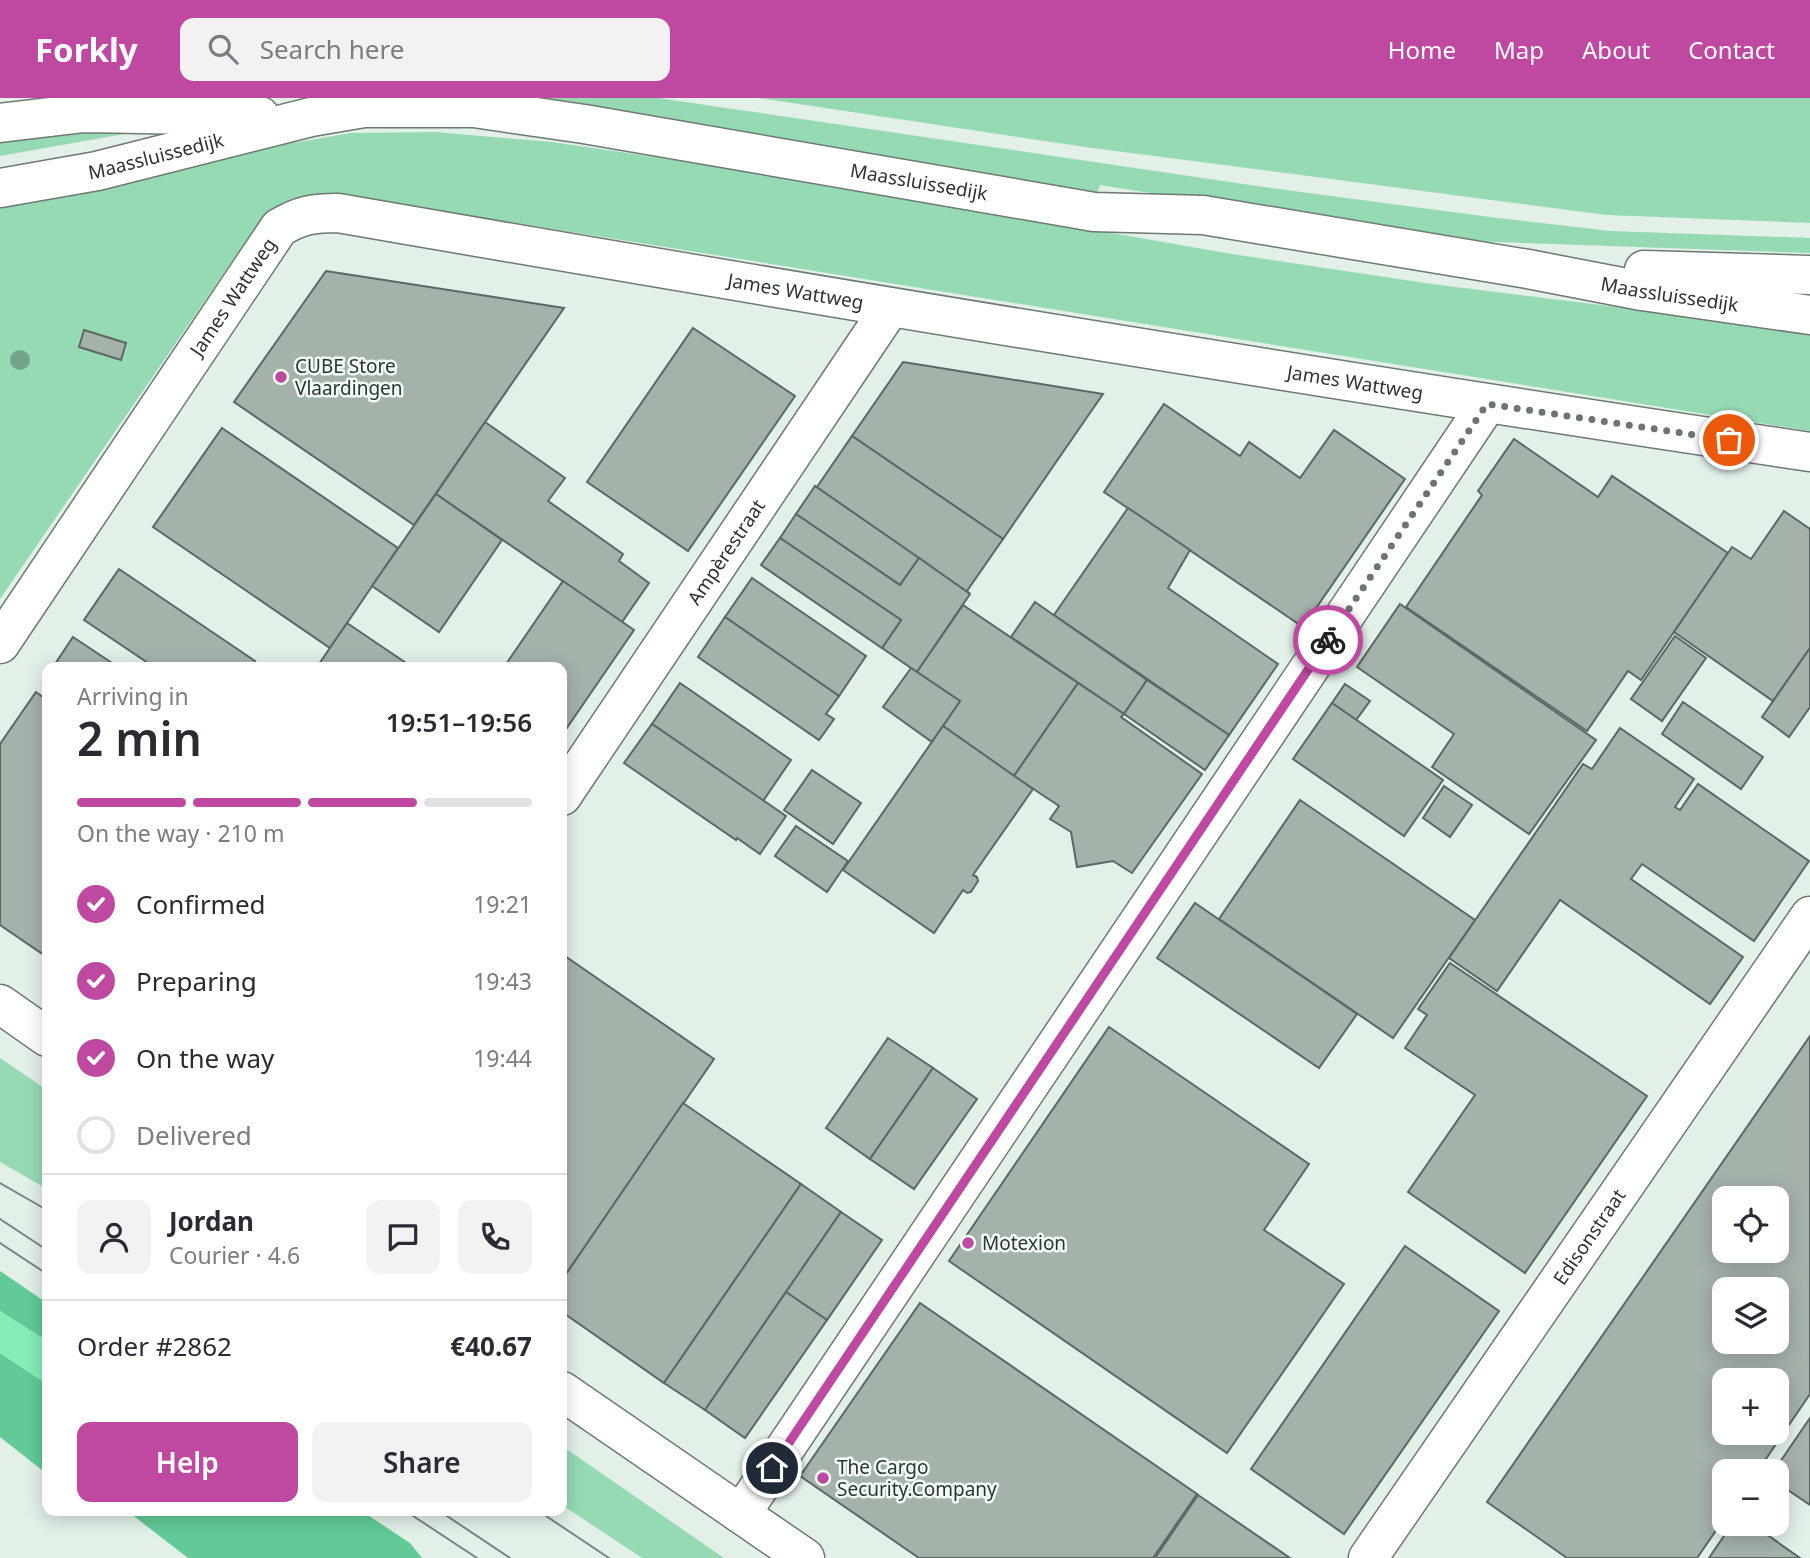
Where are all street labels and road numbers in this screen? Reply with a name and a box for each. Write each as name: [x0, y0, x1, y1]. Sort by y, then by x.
street label: Maassluissedijk: [86, 127, 226, 185]
street label: Maassluissedijk: [848, 157, 990, 206]
street label: James Wattweg: [183, 233, 282, 363]
street label: James Wattweg: [724, 267, 866, 315]
street label: Maassluissedijk: [1599, 270, 1740, 318]
street label: James Wattweg: [1283, 358, 1425, 406]
street label: Ampèrestraat: [681, 494, 771, 610]
street label: Edisonstraat: [1547, 1183, 1631, 1290]

